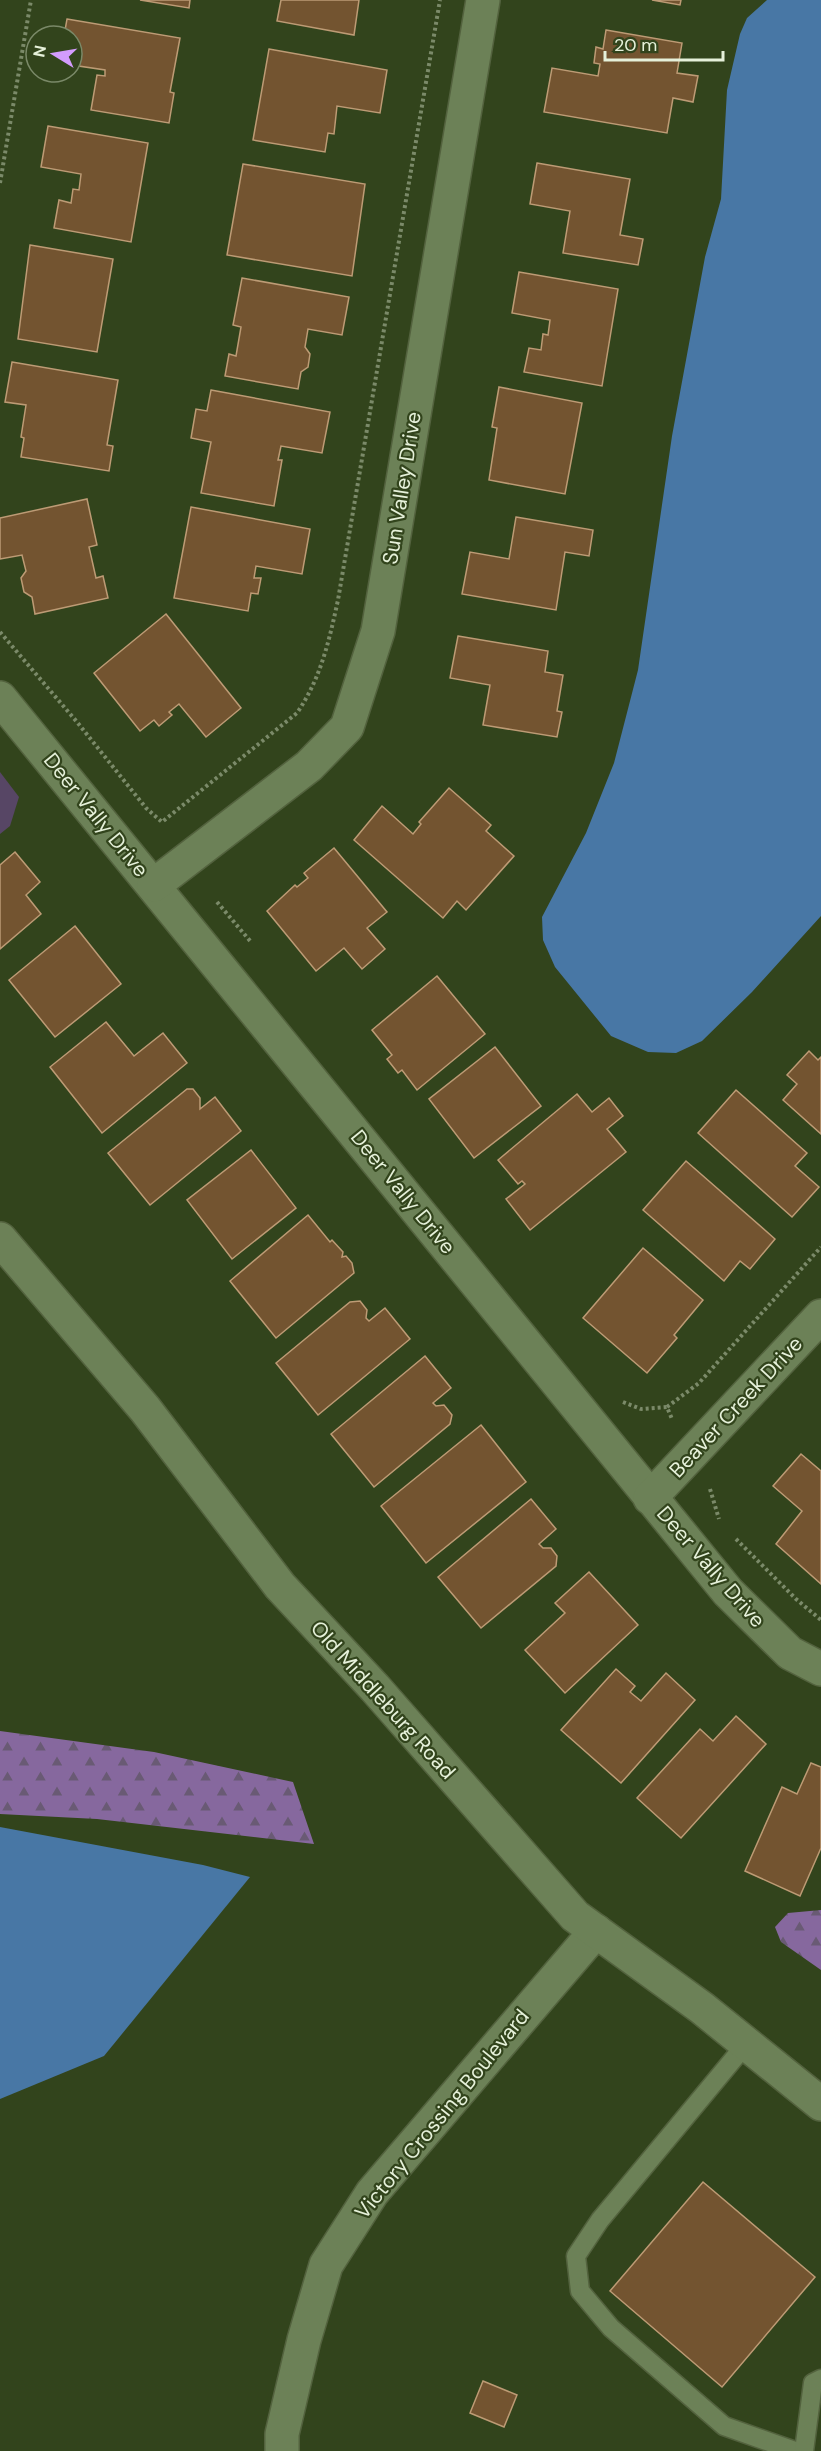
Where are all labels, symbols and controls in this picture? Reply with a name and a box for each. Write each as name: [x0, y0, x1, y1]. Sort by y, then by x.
north arrow: [24, 24, 84, 84]
scale bar: [605, 24, 724, 62]
text: 20 m: [614, 33, 657, 57]
text: N: [28, 44, 51, 59]
street label: Sun Valley Drive: [376, 410, 428, 566]
street label: Deer Vally Drive: [37, 747, 155, 883]
street label: Deer Vally Drive: [344, 1124, 462, 1260]
street label: Beaver Creek Drive: [663, 1330, 809, 1484]
street label: Deer Vally Drive: [650, 1500, 772, 1634]
street label: Old Middleburg Road: [304, 1615, 462, 1785]
street label: Victory Crossing Boulevard: [349, 2003, 535, 2225]

